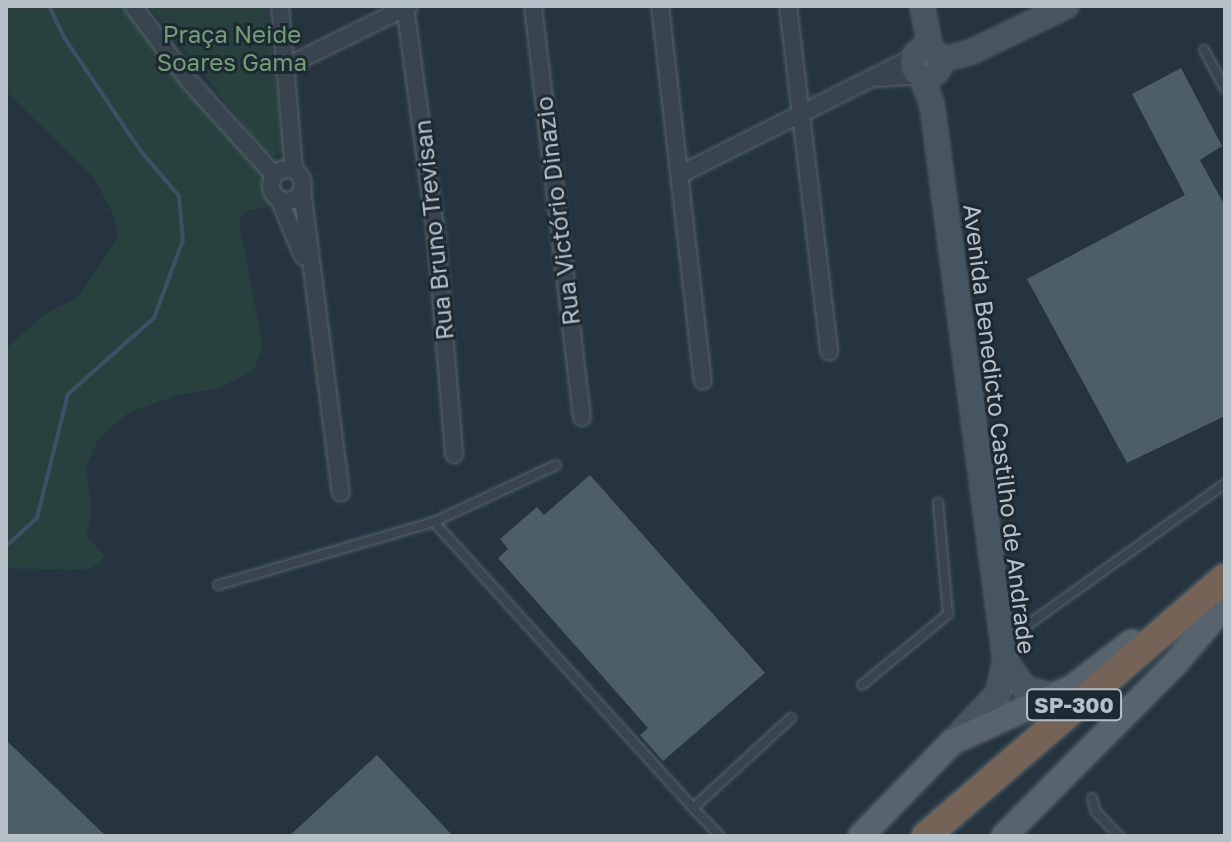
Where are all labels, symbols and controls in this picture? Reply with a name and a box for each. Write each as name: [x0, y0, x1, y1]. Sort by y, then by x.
park label: Praça Neide Soares Gama: [157, 20, 307, 76]
street label: Rua Victório Dinazio: [529, 95, 585, 327]
street label: Rua Bruno Trevisan: [407, 118, 459, 342]
street label: Avenida Benedicto Castilho de Andrade: [958, 202, 1042, 656]
road number: SP-300: [1026, 687, 1122, 723]

